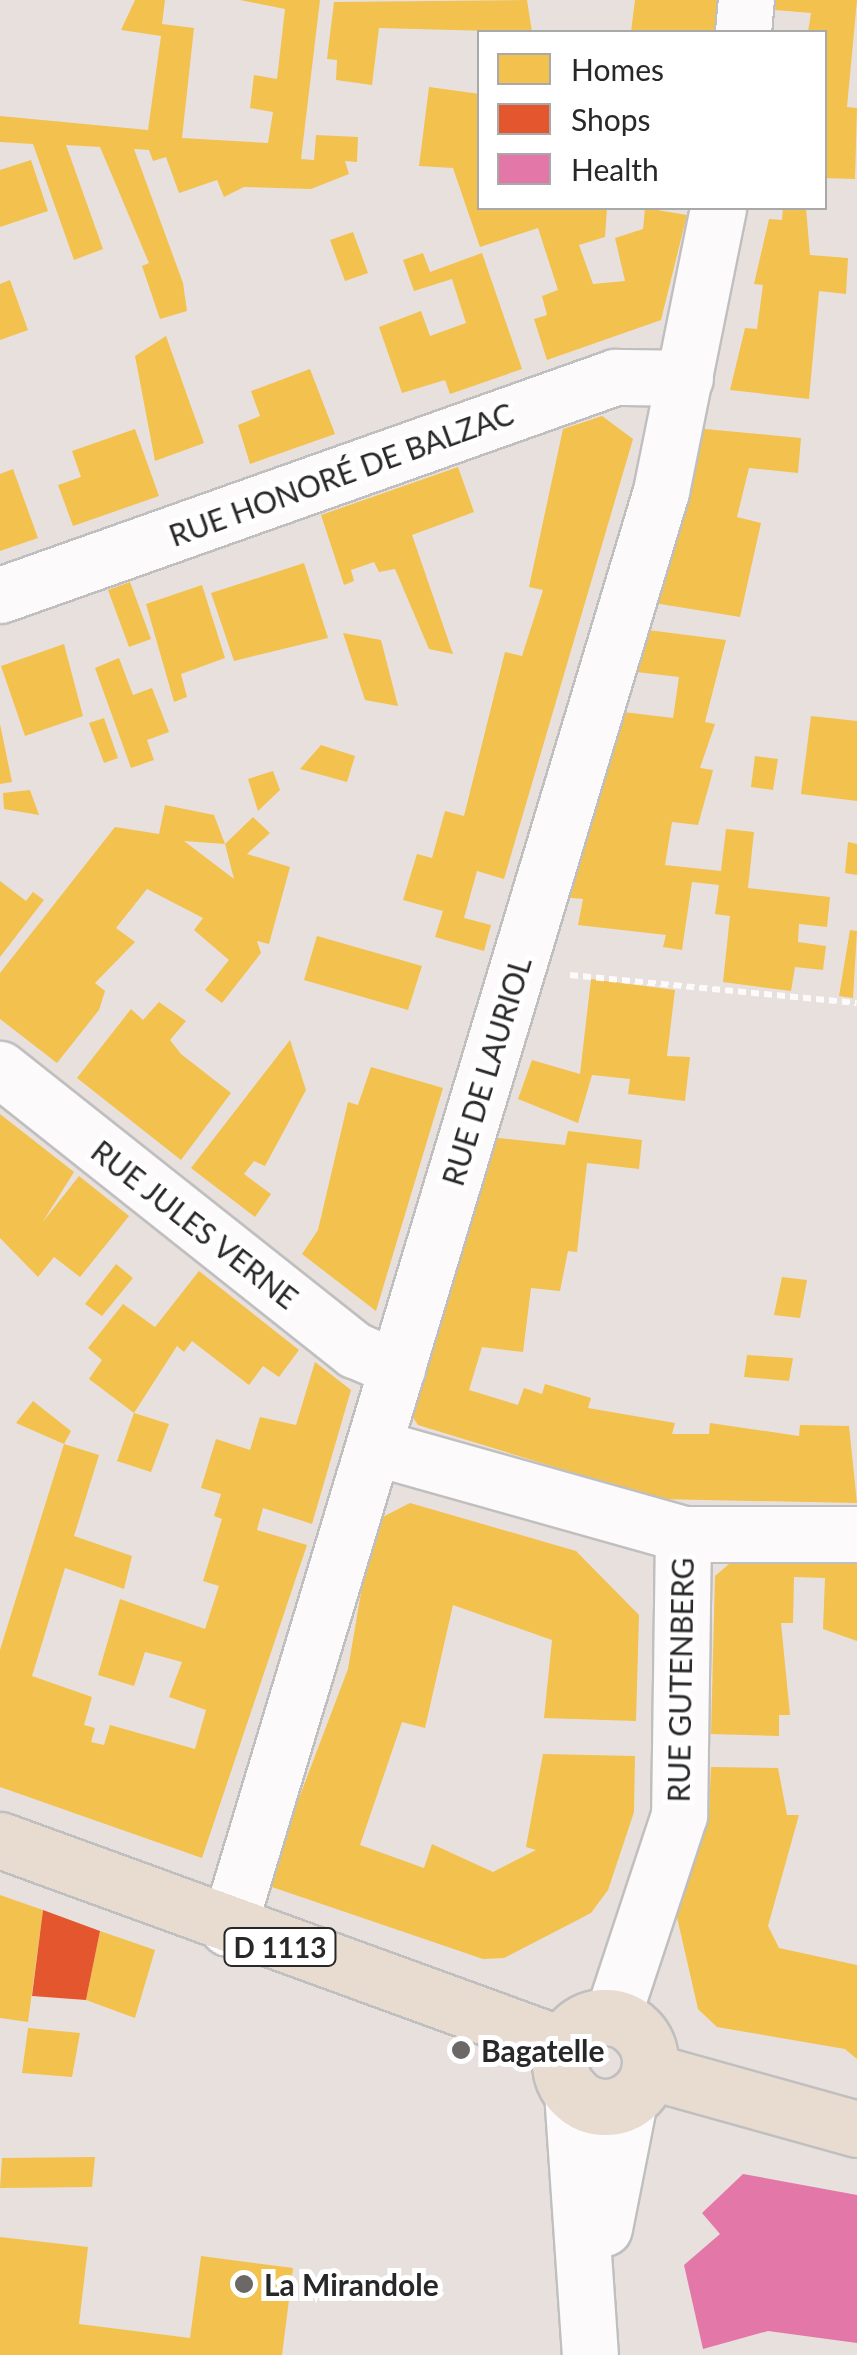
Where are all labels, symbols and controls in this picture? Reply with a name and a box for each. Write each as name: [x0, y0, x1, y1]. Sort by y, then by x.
legend: [477, 30, 827, 210]
text: Homes: [571, 51, 664, 87]
text: Shops: [571, 101, 651, 137]
text: Health: [571, 151, 659, 187]
street label: RUE HONORÉ DE BALZAC: [164, 395, 518, 553]
street label: RUE DE LAURIOL: [434, 952, 538, 1190]
street label: RUE JULES VERNE: [84, 1132, 306, 1316]
street label: RUE GUTENBERG: [660, 1557, 700, 1803]
road number: D 1113: [222, 1924, 338, 1970]
place label: Bagatelle: [481, 2032, 605, 2068]
marker: Bagatelle: [450, 2039, 472, 2061]
place label: La Mirandole: [264, 2266, 439, 2302]
marker: La Mirandole: [233, 2273, 255, 2295]

